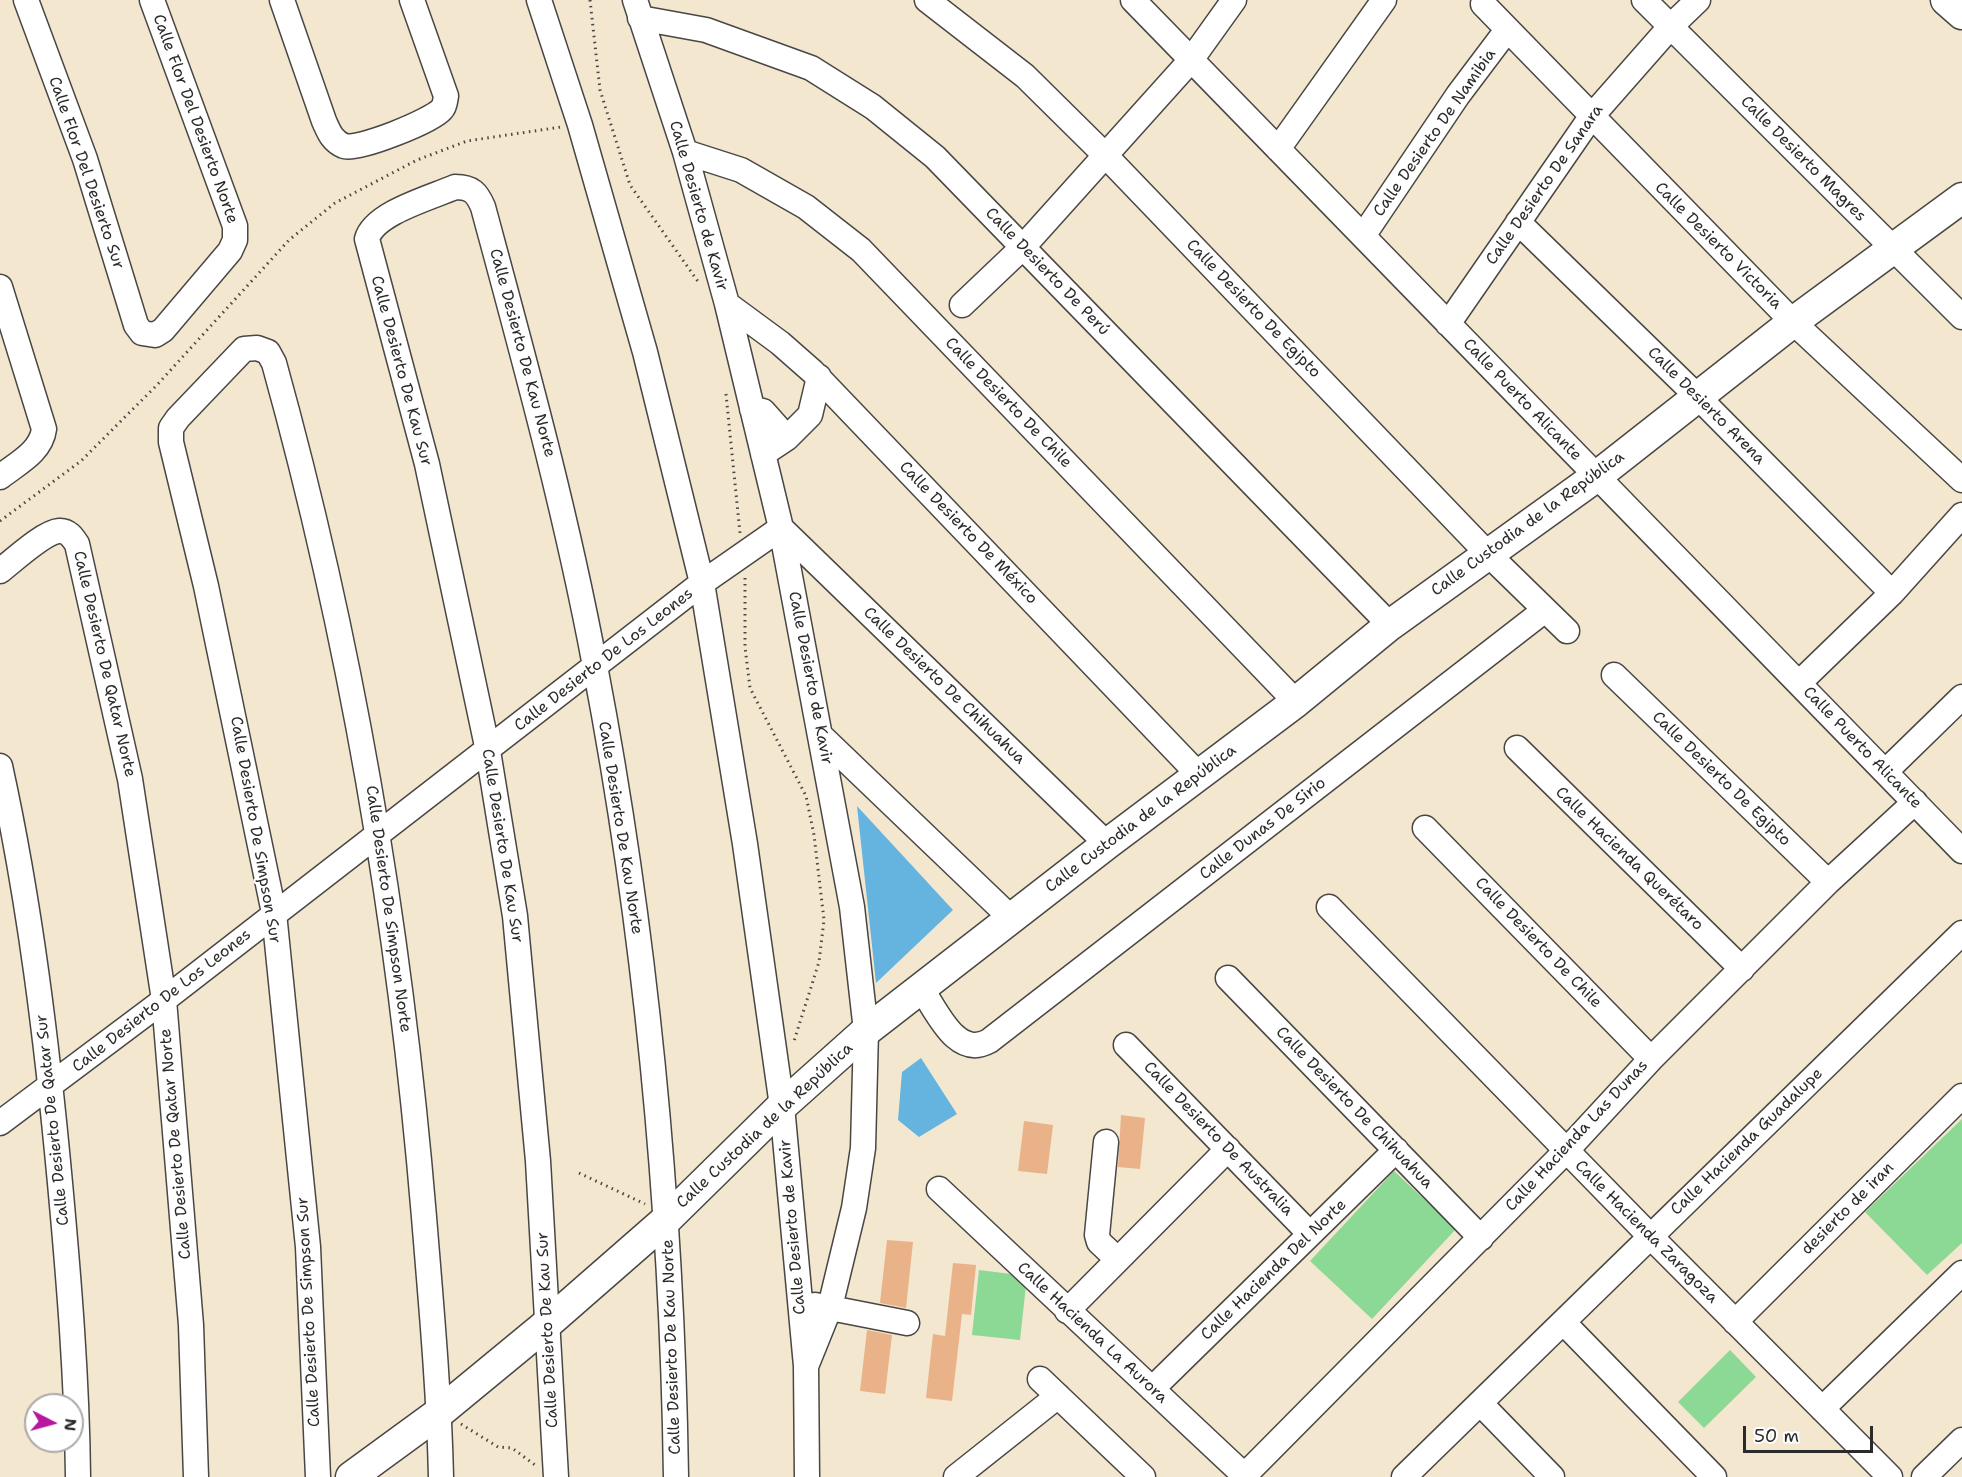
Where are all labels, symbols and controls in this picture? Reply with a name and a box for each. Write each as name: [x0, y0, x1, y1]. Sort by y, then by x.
street label: Calle Flor Del Desierto Norte: [148, 12, 242, 226]
street label: Calle Desierto De Namibia: [1370, 45, 1500, 221]
street label: Calle Flor Del Desierto Sur: [44, 74, 128, 272]
street label: Calle Desierto Magres: [1736, 92, 1870, 226]
street label: Calle Desierto De Sanara: [1482, 101, 1608, 269]
street label: Calle Desierto de Kavir: [665, 119, 731, 293]
street label: Calle Desierto Victoria: [1650, 178, 1786, 314]
street label: Calle Desierto De Perú: [981, 204, 1113, 340]
street label: Calle Desierto De Egipto: [1182, 236, 1324, 382]
street label: Calle Desierto De Kau Norte: [485, 247, 559, 459]
street label: Calle Desierto De Kau Sur: [366, 274, 436, 468]
street label: Calle Desierto De Chile: [941, 334, 1075, 472]
street label: Calle Puerto Alicante: [1459, 335, 1585, 465]
street label: Calle Desierto Arena: [1643, 343, 1769, 469]
street label: Calle Custodia de la República: [1428, 447, 1628, 601]
street label: Calle Desierto De México: [895, 458, 1041, 608]
street label: Calle Desierto De Qatar Norte: [69, 549, 139, 779]
street label: Calle Desierto De Los Leones: [511, 584, 697, 736]
street label: Calle Desierto de Kavir: [784, 590, 836, 766]
street label: Calle Desierto De Chihuahua: [859, 603, 1029, 769]
street label: Calle Puerto Alicante: [1799, 683, 1925, 813]
street label: Calle Desierto De Egipto: [1648, 708, 1794, 850]
street label: Calle Desierto De Simpson Sur: [226, 715, 284, 945]
street label: Calle Desierto De Kau Norte: [594, 720, 646, 936]
street label: Calle Custodia de la República: [1042, 741, 1240, 897]
street label: Calle Desierto De Kau Sur: [477, 748, 527, 944]
street label: Calle Dunas De Sirio: [1196, 774, 1330, 884]
street label: Calle Hacienda Querétaro: [1551, 783, 1707, 935]
street label: Calle Desierto De Simpson Norte: [361, 784, 415, 1034]
street label: Calle Desierto De Chile: [1471, 874, 1605, 1012]
street label: Calle Desierto De Los Leones: [69, 925, 255, 1077]
street label: Calle Desierto De Qatar Sur: [32, 1013, 74, 1227]
street label: Calle Desierto De Chihuahua: [1271, 1023, 1437, 1193]
street label: Calle Desierto De Qatar Norte: [156, 1028, 196, 1260]
street label: Calle Custodia de la República: [673, 1039, 857, 1213]
street label: Calle Hacienda Las Dunas: [1502, 1056, 1652, 1216]
street label: Calle Desierto De Australia: [1139, 1058, 1297, 1220]
street label: Calle Hacienda Guadalupe: [1667, 1064, 1827, 1220]
street label: Calle Desierto de Kavir: [776, 1139, 810, 1315]
street label: Calle Hacienda Zaragoza: [1570, 1156, 1722, 1308]
street label: desierto de iran: [1798, 1159, 1898, 1259]
street label: Calle Hacienda Del Norte: [1197, 1195, 1351, 1345]
street label: Calle Desierto De Simpson Sur: [293, 1196, 325, 1428]
street label: Calle Desierto De Kau Sur: [533, 1231, 563, 1429]
street label: Calle Desierto De Kau Norte: [659, 1239, 685, 1455]
street label: Calle Hacienda La Aurora: [1013, 1258, 1171, 1408]
north arrow: [24, 1393, 84, 1453]
scale bar: [1746, 1414, 1876, 1452]
text: N: [59, 1417, 82, 1432]
text: 50 m: [1754, 1424, 1799, 1448]

